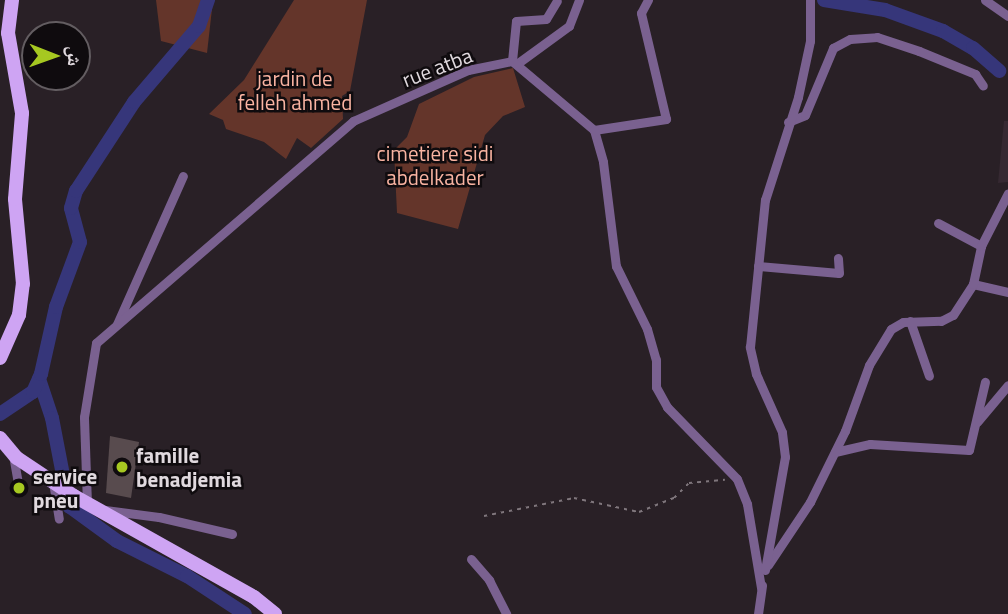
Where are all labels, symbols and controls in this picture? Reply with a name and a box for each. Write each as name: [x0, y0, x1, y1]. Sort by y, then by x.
north arrow: [21, 21, 91, 91]
street label: rue atba: [398, 42, 476, 92]
text: ش: [61, 46, 90, 67]
park label: jardin de felleh ahmed: [238, 65, 352, 115]
park label: cimetiere sidi abdelkader: [377, 140, 493, 190]
place label: famille benadjemia: [136, 442, 242, 492]
marker: famille benadjemia: [114, 459, 130, 475]
place label: service pneu: [33, 463, 97, 513]
marker: service pneu: [11, 480, 27, 496]

